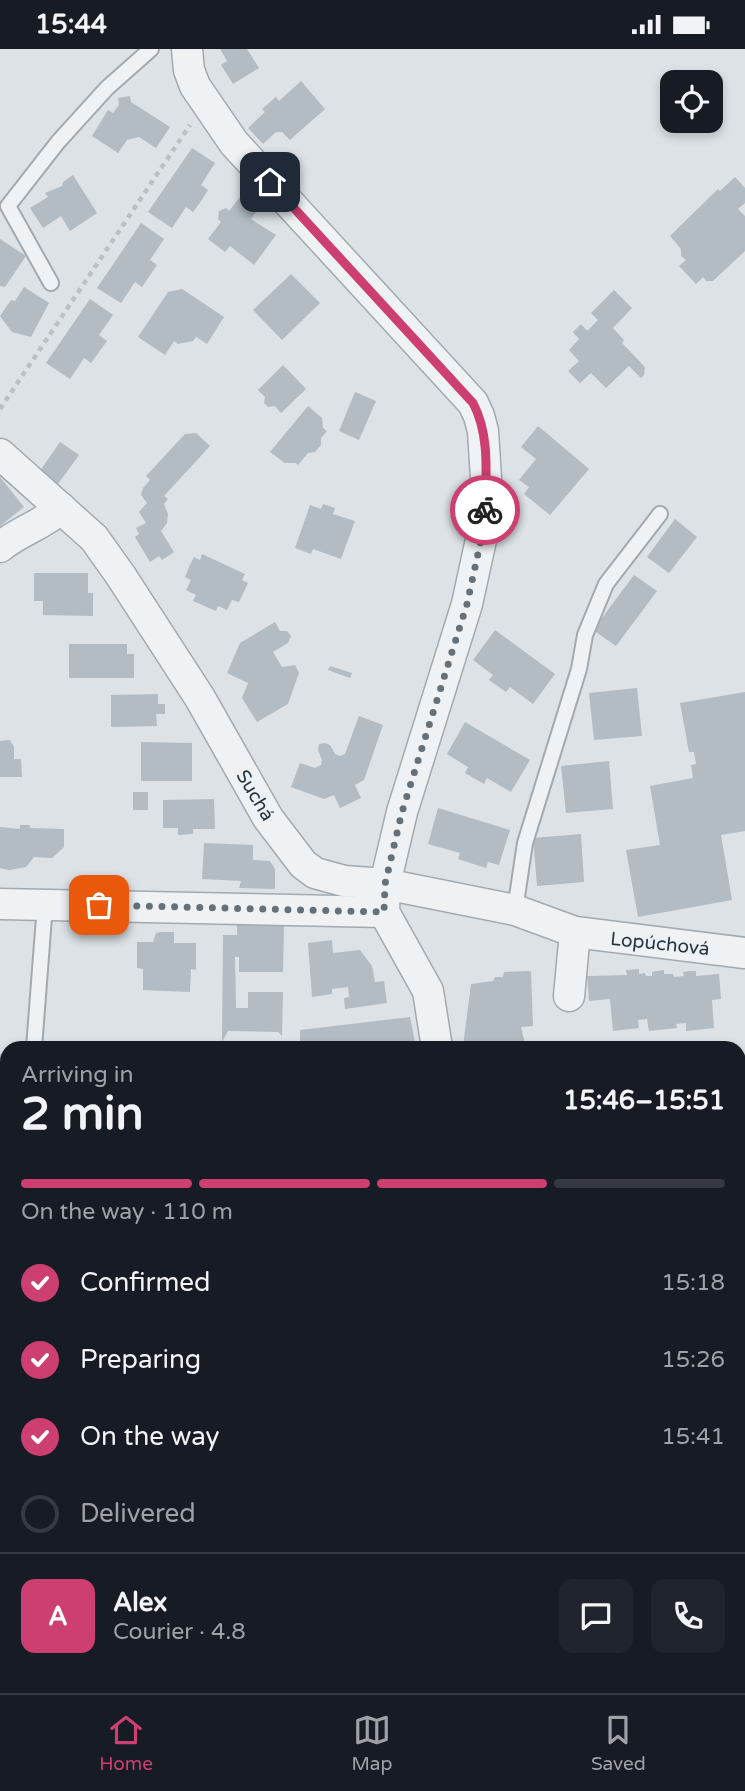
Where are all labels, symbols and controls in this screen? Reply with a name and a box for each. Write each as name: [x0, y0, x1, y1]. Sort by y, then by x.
text: 15:44: [35, 9, 107, 40]
map controls: [660, 70, 723, 133]
button: locate: [660, 70, 723, 133]
pin: [240, 152, 300, 212]
icon: home: [251, 163, 289, 201]
courier: [450, 475, 520, 545]
icon: bike: [466, 491, 504, 529]
street label: Suchá: [231, 766, 279, 825]
pin: [69, 875, 129, 935]
icon: bag: [80, 886, 118, 924]
street label: Lopúchová: [609, 928, 711, 960]
text: Arriving in: [21, 1061, 134, 1089]
text: 15:46–15:51: [563, 1085, 725, 1116]
text: 2 min: [21, 1087, 144, 1142]
text: On the way · 110 m: [21, 1198, 233, 1226]
icon: check: [21, 1264, 59, 1302]
text: Confirmed: [80, 1267, 210, 1298]
text: 15:18: [661, 1269, 725, 1297]
icon: check: [21, 1341, 59, 1379]
text: Preparing: [80, 1344, 201, 1375]
text: 15:26: [661, 1346, 725, 1374]
icon: check: [21, 1418, 59, 1456]
text: On the way: [80, 1421, 220, 1452]
text: 15:41: [661, 1423, 725, 1451]
text: Delivered: [80, 1498, 196, 1529]
button: chat: [559, 1579, 633, 1653]
button: phone: [651, 1579, 725, 1653]
text: Alex: [113, 1587, 167, 1618]
text: A: [48, 1601, 68, 1632]
text: Courier · 4.8: [113, 1618, 246, 1646]
tab: Home: [99, 1711, 153, 1775]
tab: Map: [351, 1711, 392, 1775]
tab: Saved: [591, 1711, 646, 1775]

